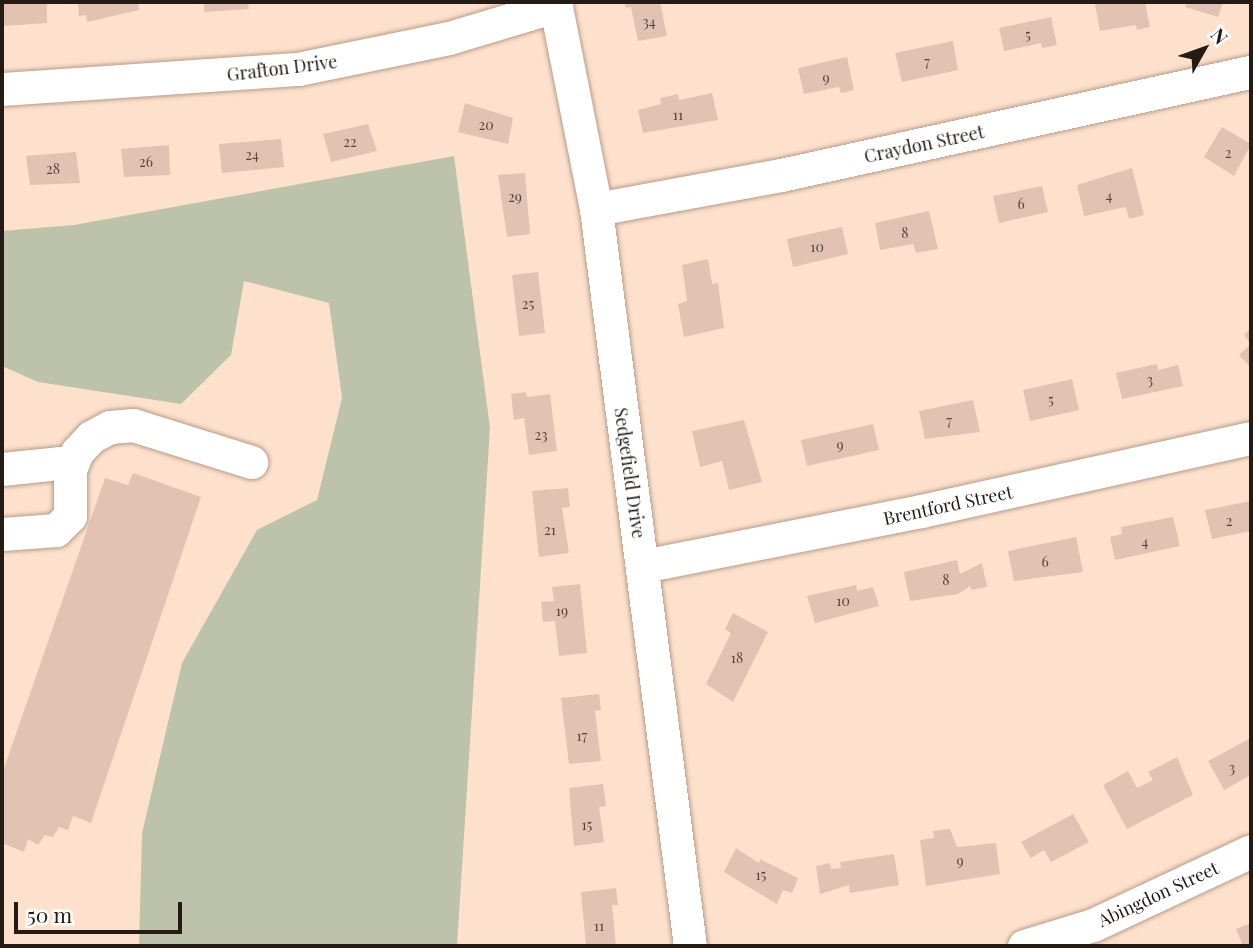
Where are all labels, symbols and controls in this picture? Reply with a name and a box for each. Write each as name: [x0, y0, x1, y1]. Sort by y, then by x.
house number: 34: [642, 14, 656, 30]
north arrow: [1169, 14, 1239, 84]
text: N: [1206, 22, 1234, 49]
house number: 5: [1025, 27, 1031, 43]
street label: Grafton Drive: [226, 51, 338, 85]
house number: 7: [924, 54, 930, 70]
house number: 9: [822, 70, 830, 86]
house number: 11: [673, 107, 683, 123]
house number: 20: [478, 117, 494, 133]
street label: Craydon Street: [862, 121, 986, 167]
house number: 22: [343, 134, 357, 150]
house number: 2: [1225, 145, 1231, 161]
house number: 24: [245, 147, 259, 163]
house number: 26: [139, 154, 153, 170]
house number: 28: [46, 161, 60, 177]
house number: 4: [1106, 188, 1112, 204]
house number: 29: [508, 189, 522, 205]
house number: 6: [1017, 196, 1025, 212]
house number: 8: [901, 225, 909, 241]
house number: 10: [810, 239, 824, 255]
house number: 25: [522, 296, 534, 312]
house number: 3: [1147, 372, 1153, 388]
house number: 5: [1048, 392, 1054, 408]
street label: Sedgefield Drive: [610, 406, 650, 540]
house number: 7: [946, 413, 952, 429]
house number: 23: [534, 427, 548, 443]
house number: 9: [836, 437, 844, 453]
street label: Brentford Street: [881, 481, 1015, 529]
house number: 2: [1226, 513, 1232, 529]
house number: 21: [544, 522, 556, 538]
house number: 4: [1142, 534, 1148, 550]
house number: 6: [1041, 554, 1049, 570]
house number: 8: [942, 572, 950, 588]
house number: 10: [836, 593, 850, 609]
house number: 19: [556, 603, 568, 619]
house number: 18: [731, 650, 743, 666]
house number: 17: [577, 728, 587, 744]
house number: 3: [1229, 760, 1235, 776]
house number: 15: [582, 817, 592, 833]
house number: 9: [956, 853, 964, 869]
street label: Abingdon Street: [1094, 857, 1222, 931]
house number: 15: [756, 867, 766, 883]
scale bar: [18, 888, 186, 932]
text: 50 m: [27, 900, 72, 928]
house number: 11: [594, 918, 604, 934]

